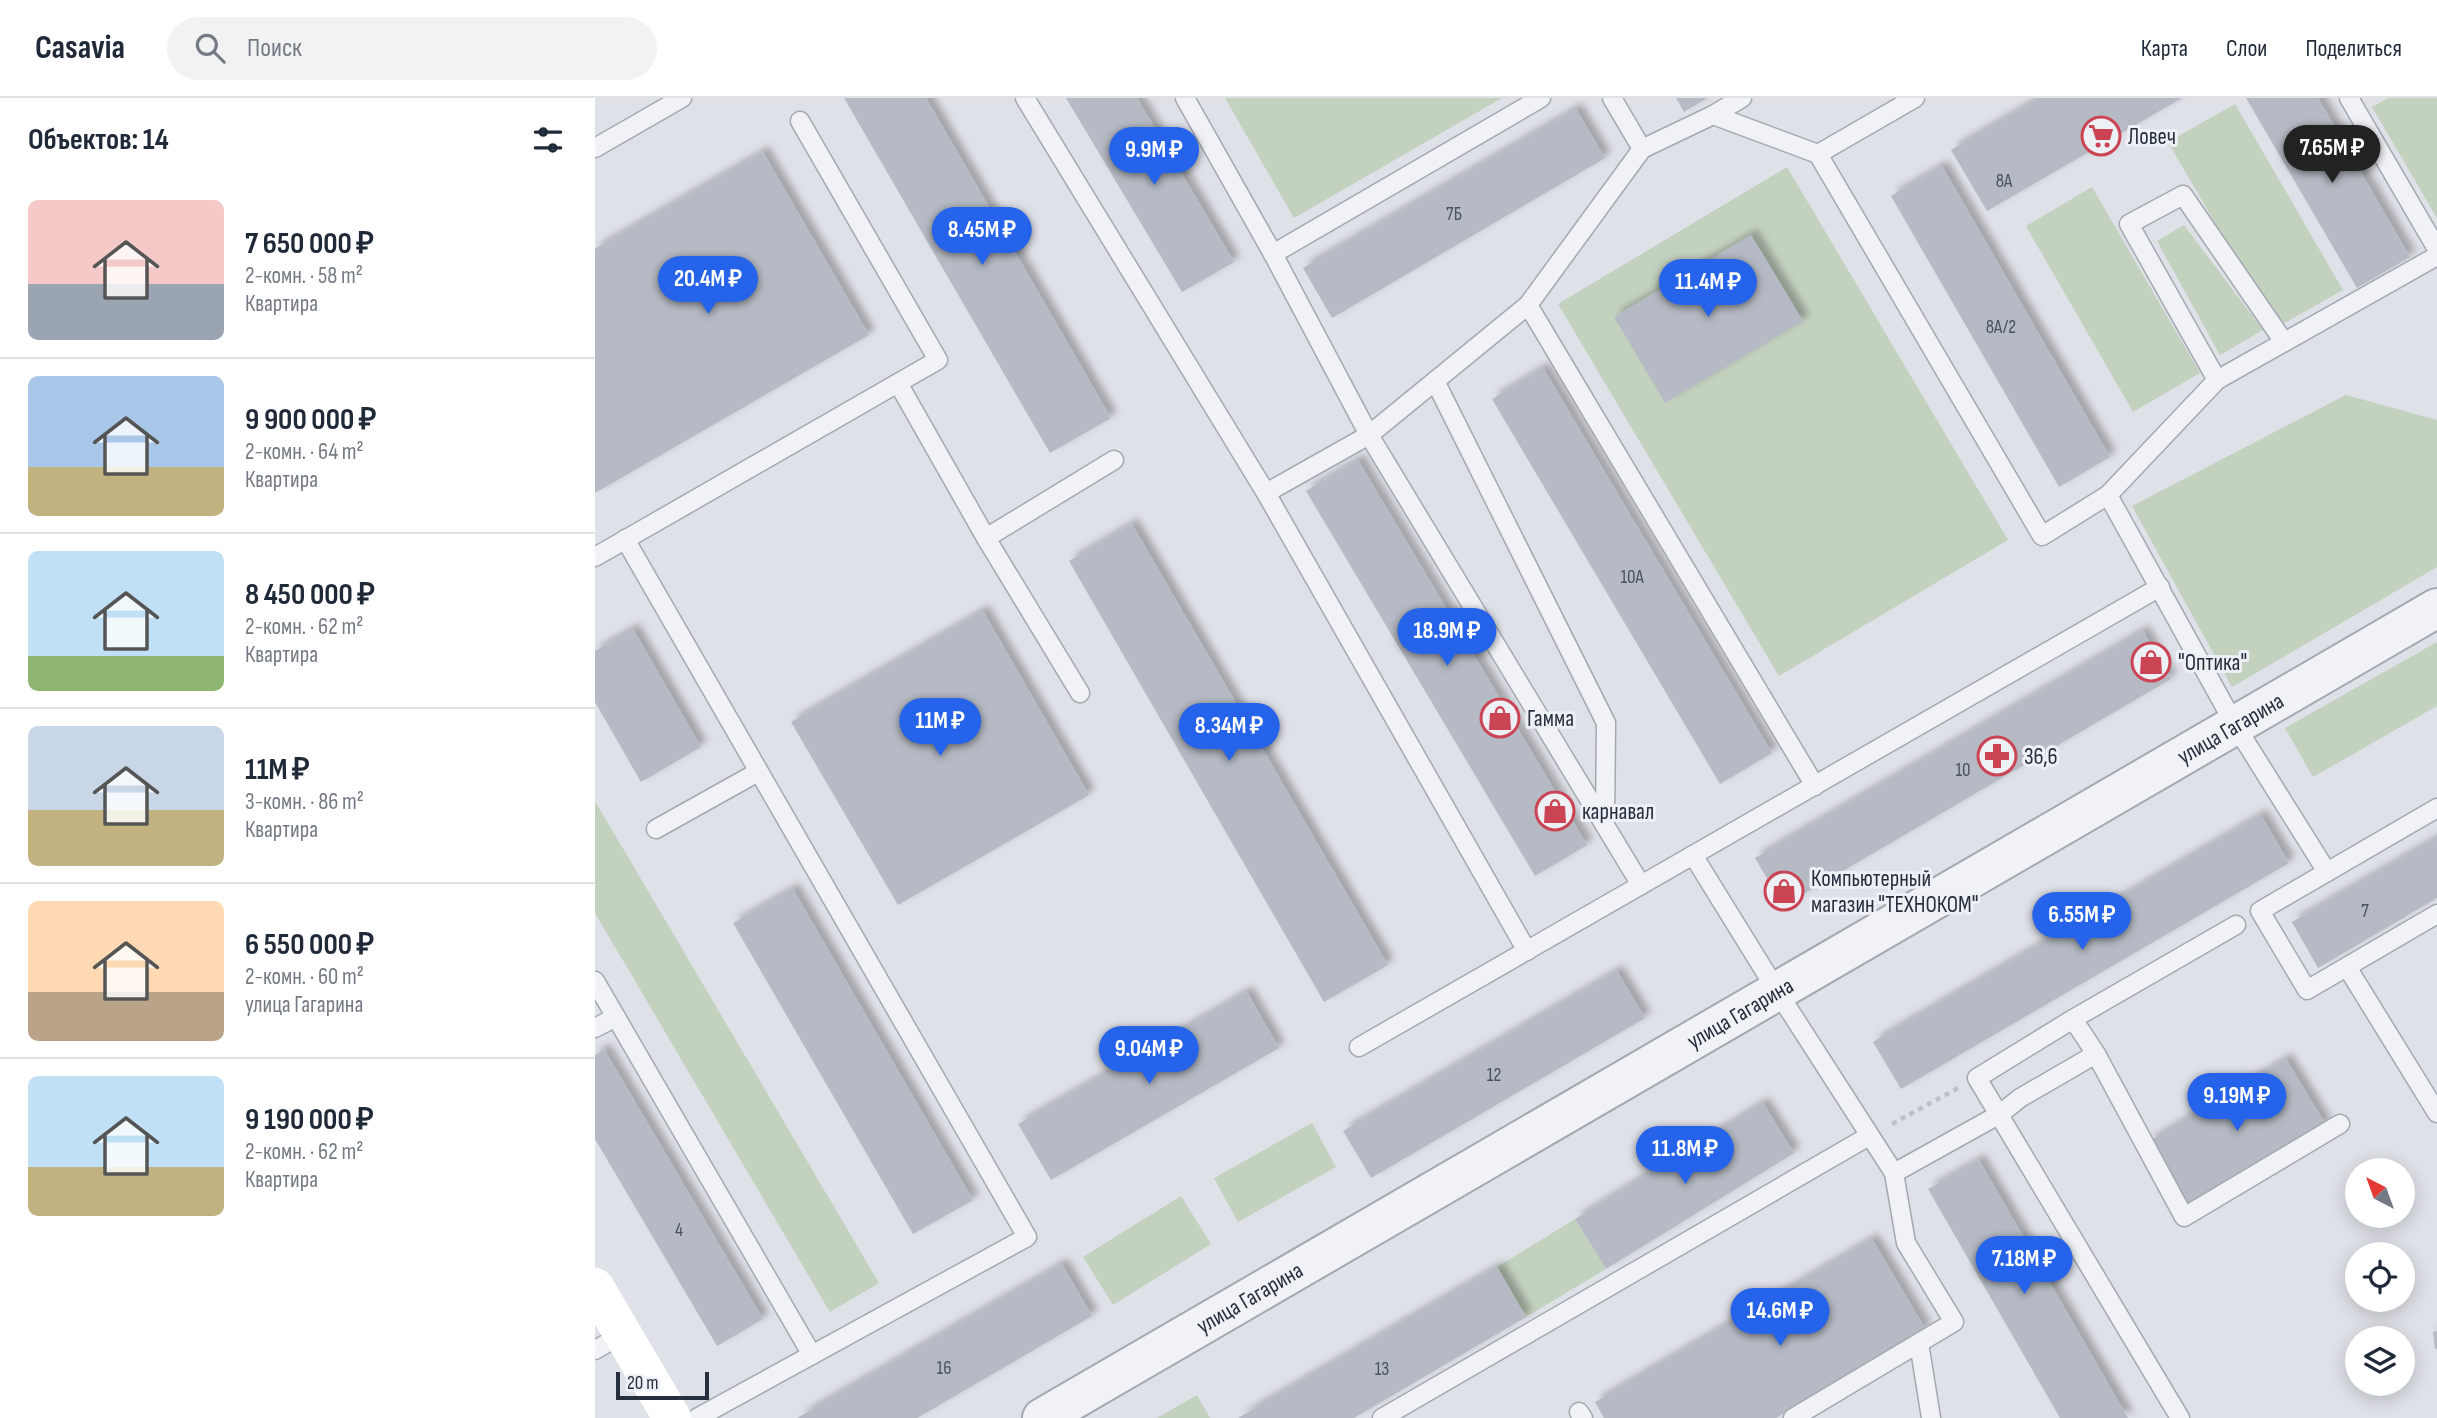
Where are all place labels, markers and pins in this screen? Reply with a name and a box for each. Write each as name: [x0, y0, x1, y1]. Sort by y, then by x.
supermarket icon: Ловеч: [2080, 115, 2122, 157]
place label: Ловеч: [2128, 123, 2176, 151]
pin: 7.65M ₽: [2267, 126, 2397, 185]
pin: 9.9M ₽: [1097, 127, 1211, 187]
pin: 8.45M ₽: [917, 208, 1047, 267]
pin: 20.4M ₽: [643, 256, 773, 316]
pin: 11.4M ₽: [1643, 260, 1773, 319]
pin: 18.9M ₽: [1382, 608, 1512, 668]
shop icon: "Оптика": [2130, 641, 2172, 683]
place label: "Оптика": [2178, 649, 2247, 677]
shop icon: Гамма: [1479, 697, 1521, 739]
pin: 11M ₽: [891, 698, 989, 758]
pin: 8.34M ₽: [1164, 704, 1294, 763]
place label: Гамма: [1527, 705, 1574, 733]
pharmacy icon: 36,6: [1976, 735, 2018, 777]
place label: 36,6: [2024, 743, 2058, 771]
shop icon: карнавал: [1534, 790, 1576, 832]
place label: карнавал: [1582, 798, 1654, 826]
place label: Компьютерный магазин "ТЕХНОКОМ": [1811, 865, 1978, 919]
shop icon: Компьютерный магазин "ТЕХНОКОМ": [1763, 870, 1805, 912]
pin: 6.55M ₽: [2017, 892, 2147, 952]
pin: 9.04M ₽: [1084, 1026, 1214, 1086]
pin: 9.19M ₽: [2172, 1074, 2302, 1133]
pin: 11.8M ₽: [1620, 1126, 1750, 1186]
pin: 7.18M ₽: [1959, 1236, 2089, 1296]
pin: 14.6M ₽: [1715, 1288, 1845, 1348]

